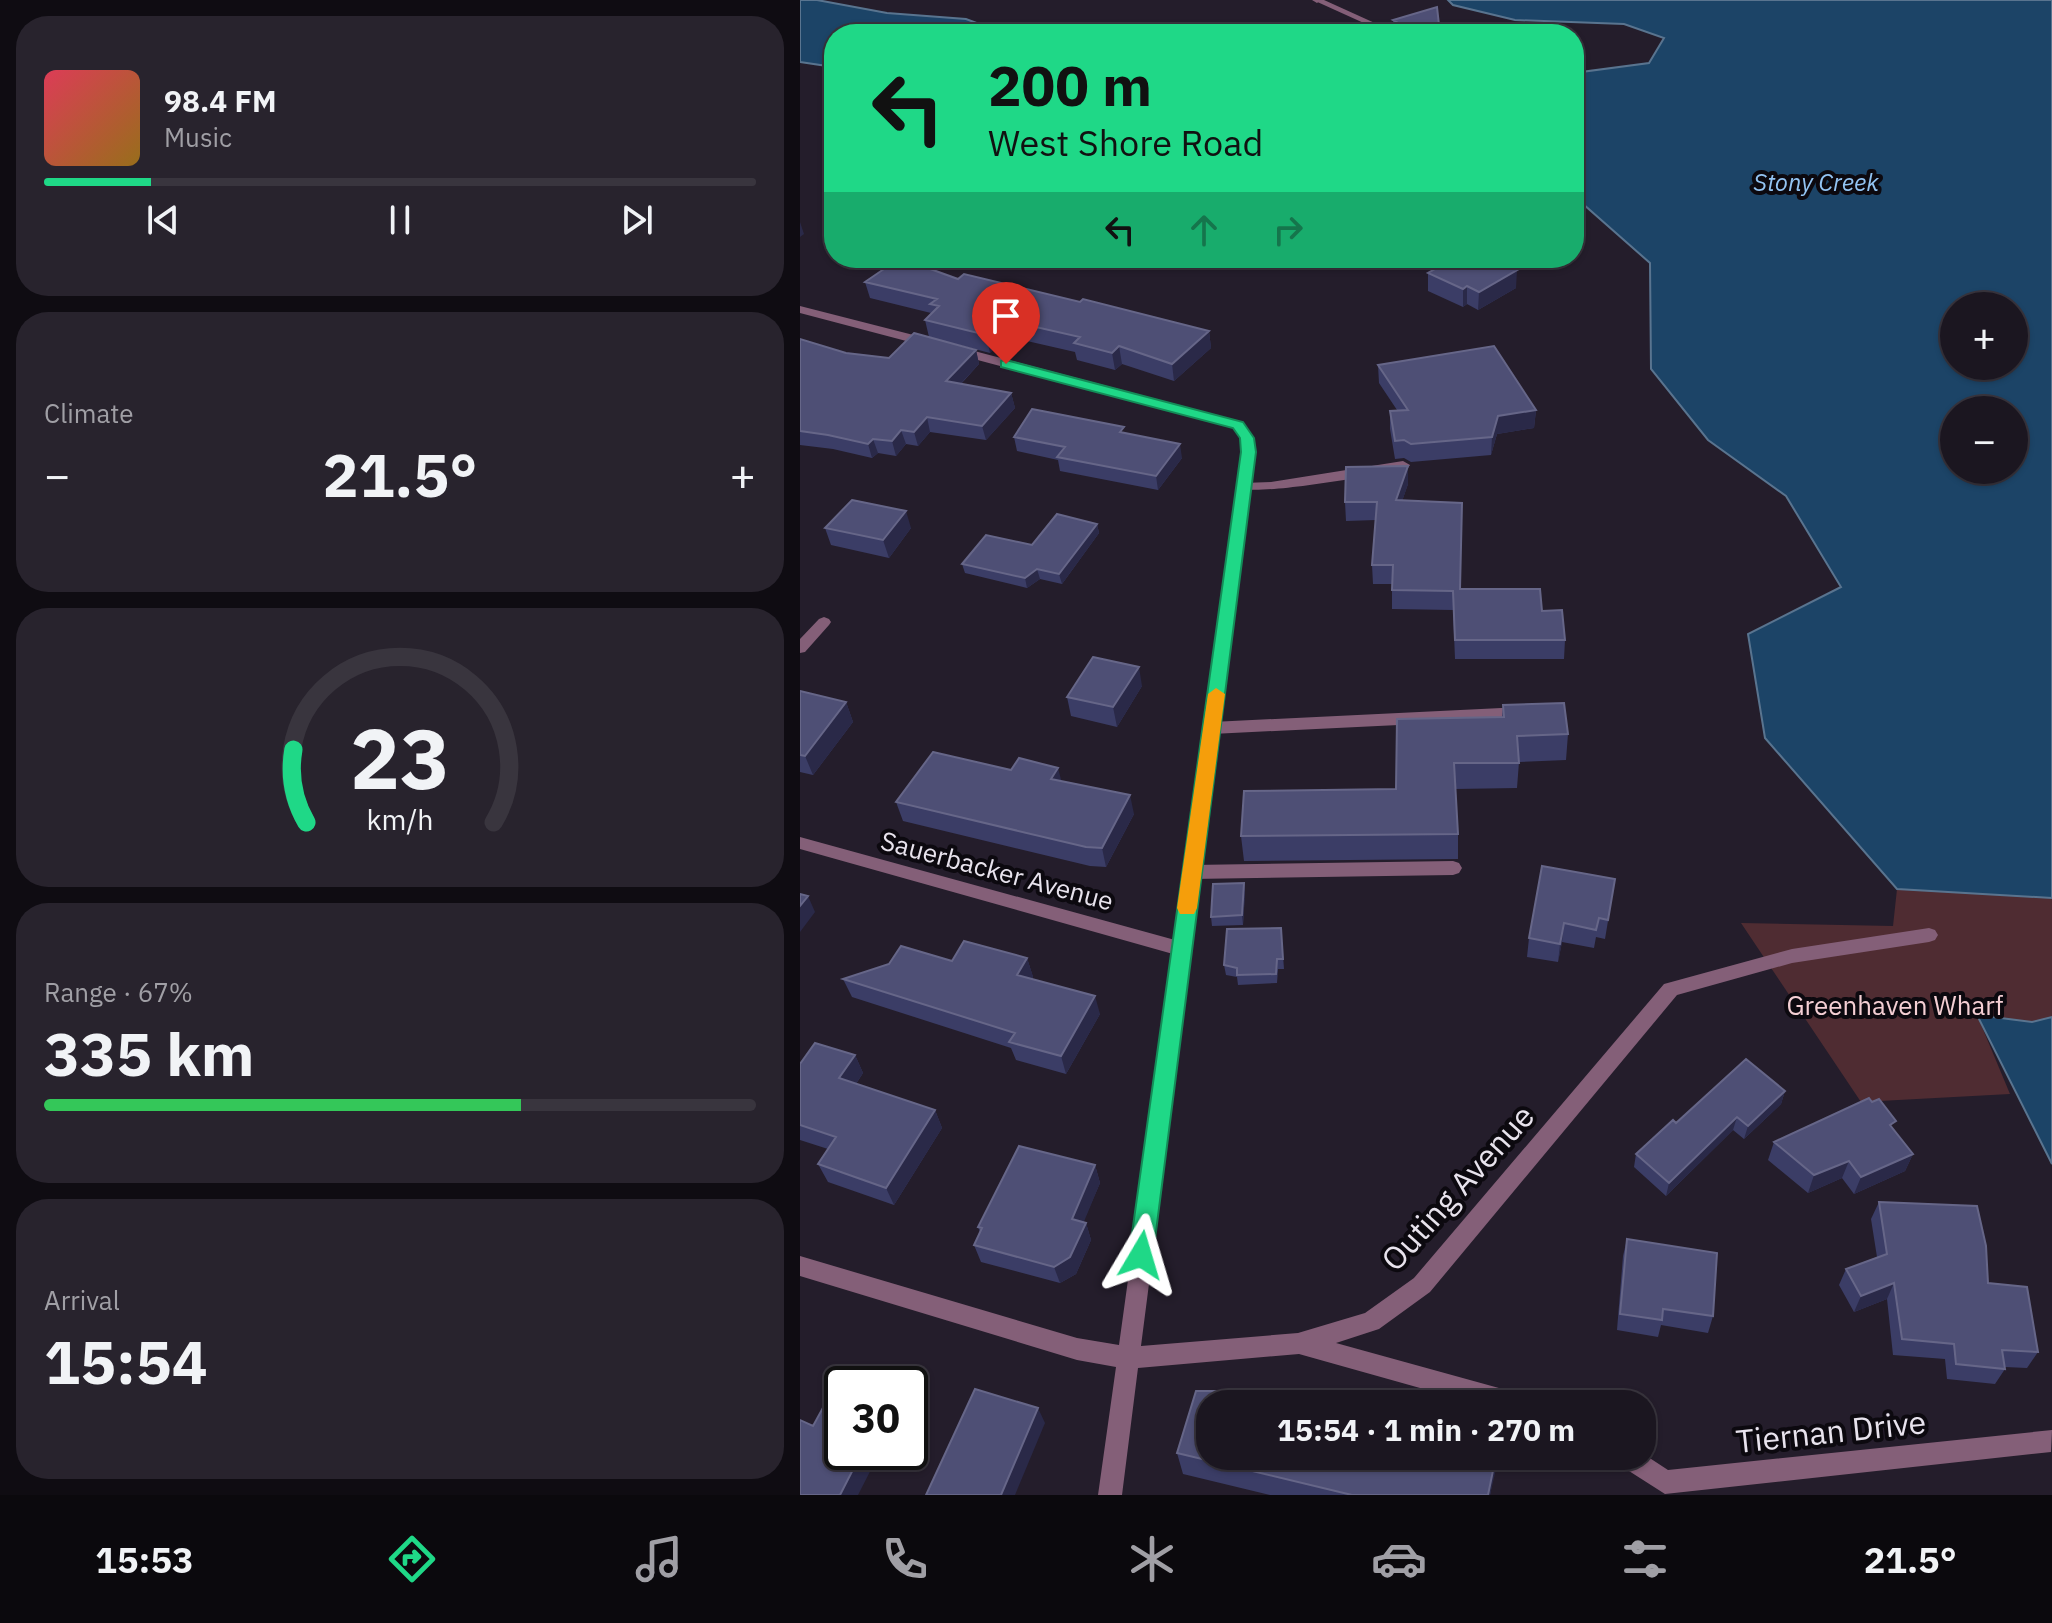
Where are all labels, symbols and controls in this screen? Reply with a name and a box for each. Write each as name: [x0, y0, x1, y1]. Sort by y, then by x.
text: 200 m: [988, 49, 1152, 121]
icon: left: [856, 56, 960, 160]
text: 98.4 FM: [164, 81, 277, 120]
text: West Shore Road: [988, 119, 1263, 166]
text: Music: [164, 120, 232, 154]
water label: Stony Creek: [1753, 166, 1879, 198]
icon: previous: [141, 198, 185, 242]
icon: pause: [378, 198, 422, 242]
icon: next: [615, 198, 659, 242]
icon: left: [1098, 208, 1142, 252]
icon: ahead: [1182, 208, 1226, 252]
icon: right: [1266, 208, 1310, 252]
pin: [972, 282, 1040, 364]
map controls: [1940, 292, 2028, 484]
button: +: [1940, 292, 2028, 380]
icon: arrive: [984, 294, 1028, 338]
text: Climate: [44, 396, 134, 430]
button: −: [1940, 396, 2028, 484]
text: 21.5°: [323, 435, 477, 514]
text: −: [44, 446, 70, 503]
text: +: [730, 446, 756, 503]
text: 23: [350, 704, 450, 812]
text: km/h: [366, 802, 434, 839]
street label: Sauerbacker Avenue: [877, 823, 1117, 917]
text: Range · 67%: [44, 975, 193, 1009]
park label: Greenhaven Wharf: [1787, 988, 2003, 1022]
text: 335 km: [44, 1014, 254, 1093]
street label: Outing Avenue: [1372, 1095, 1543, 1279]
position arrow: [1099, 1213, 1183, 1297]
text: Arrival: [44, 1283, 120, 1317]
text: 15:54: [44, 1322, 208, 1401]
speed limit sign: 30: [824, 1366, 928, 1470]
street label: Tiernan Drive: [1734, 1400, 1928, 1462]
text: 15:54 · 1 min · 270 m: [1277, 1410, 1575, 1449]
icon: directions: [384, 1531, 440, 1587]
icon: music: [631, 1531, 687, 1587]
icon: phone: [877, 1531, 933, 1587]
icon: climate: [1124, 1531, 1180, 1587]
icon: car: [1371, 1531, 1427, 1587]
icon: filters: [1617, 1531, 1673, 1587]
text: 15:53: [95, 1536, 194, 1583]
text: 21.5°: [1864, 1536, 1957, 1583]

